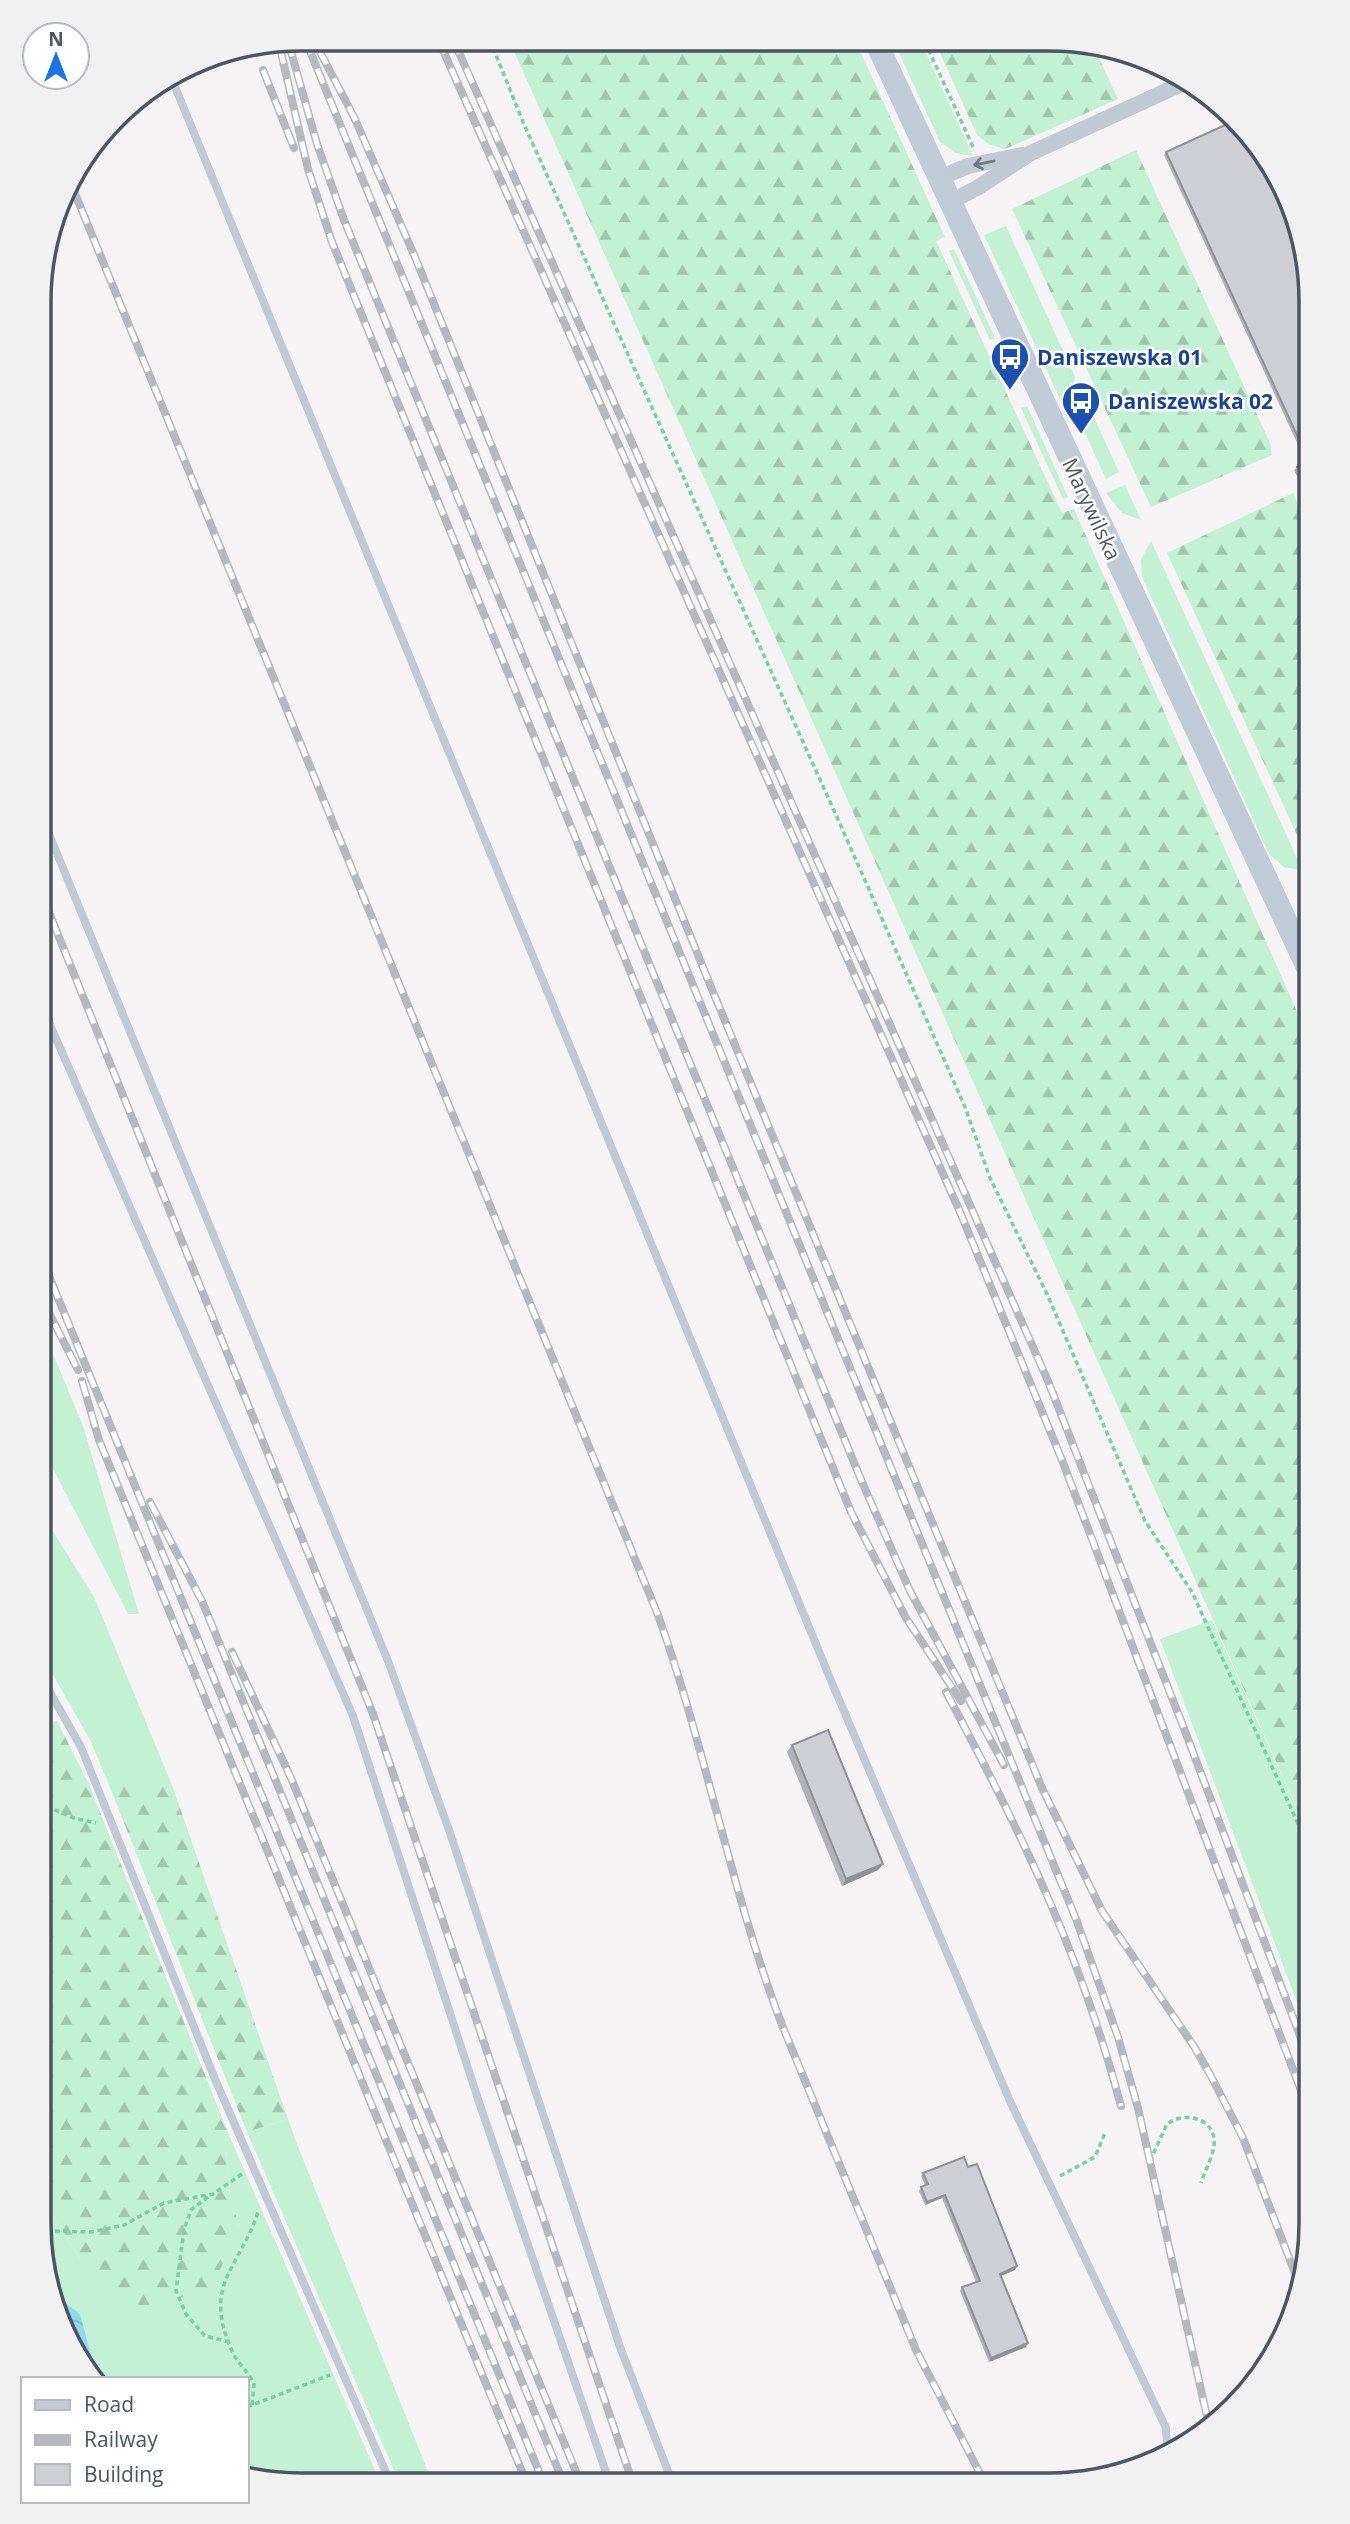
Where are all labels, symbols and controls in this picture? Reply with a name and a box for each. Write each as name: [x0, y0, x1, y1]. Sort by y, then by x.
north arrow: [21, 21, 91, 91]
text: N: [48, 26, 64, 52]
one-way arrow: [973, 156, 996, 170]
bus stop icon: Daniszewska 01: [989, 336, 1031, 391]
place label: Daniszewska 01: [1037, 343, 1202, 371]
bus stop icon: Daniszewska 02: [1060, 380, 1102, 435]
place label: Daniszewska 02: [1108, 387, 1273, 415]
street label: Marywilska: [1056, 454, 1128, 564]
legend: [21, 2377, 248, 2503]
text: Road: [84, 2390, 134, 2418]
text: Railway: [84, 2425, 158, 2453]
text: Building: [84, 2460, 163, 2488]

